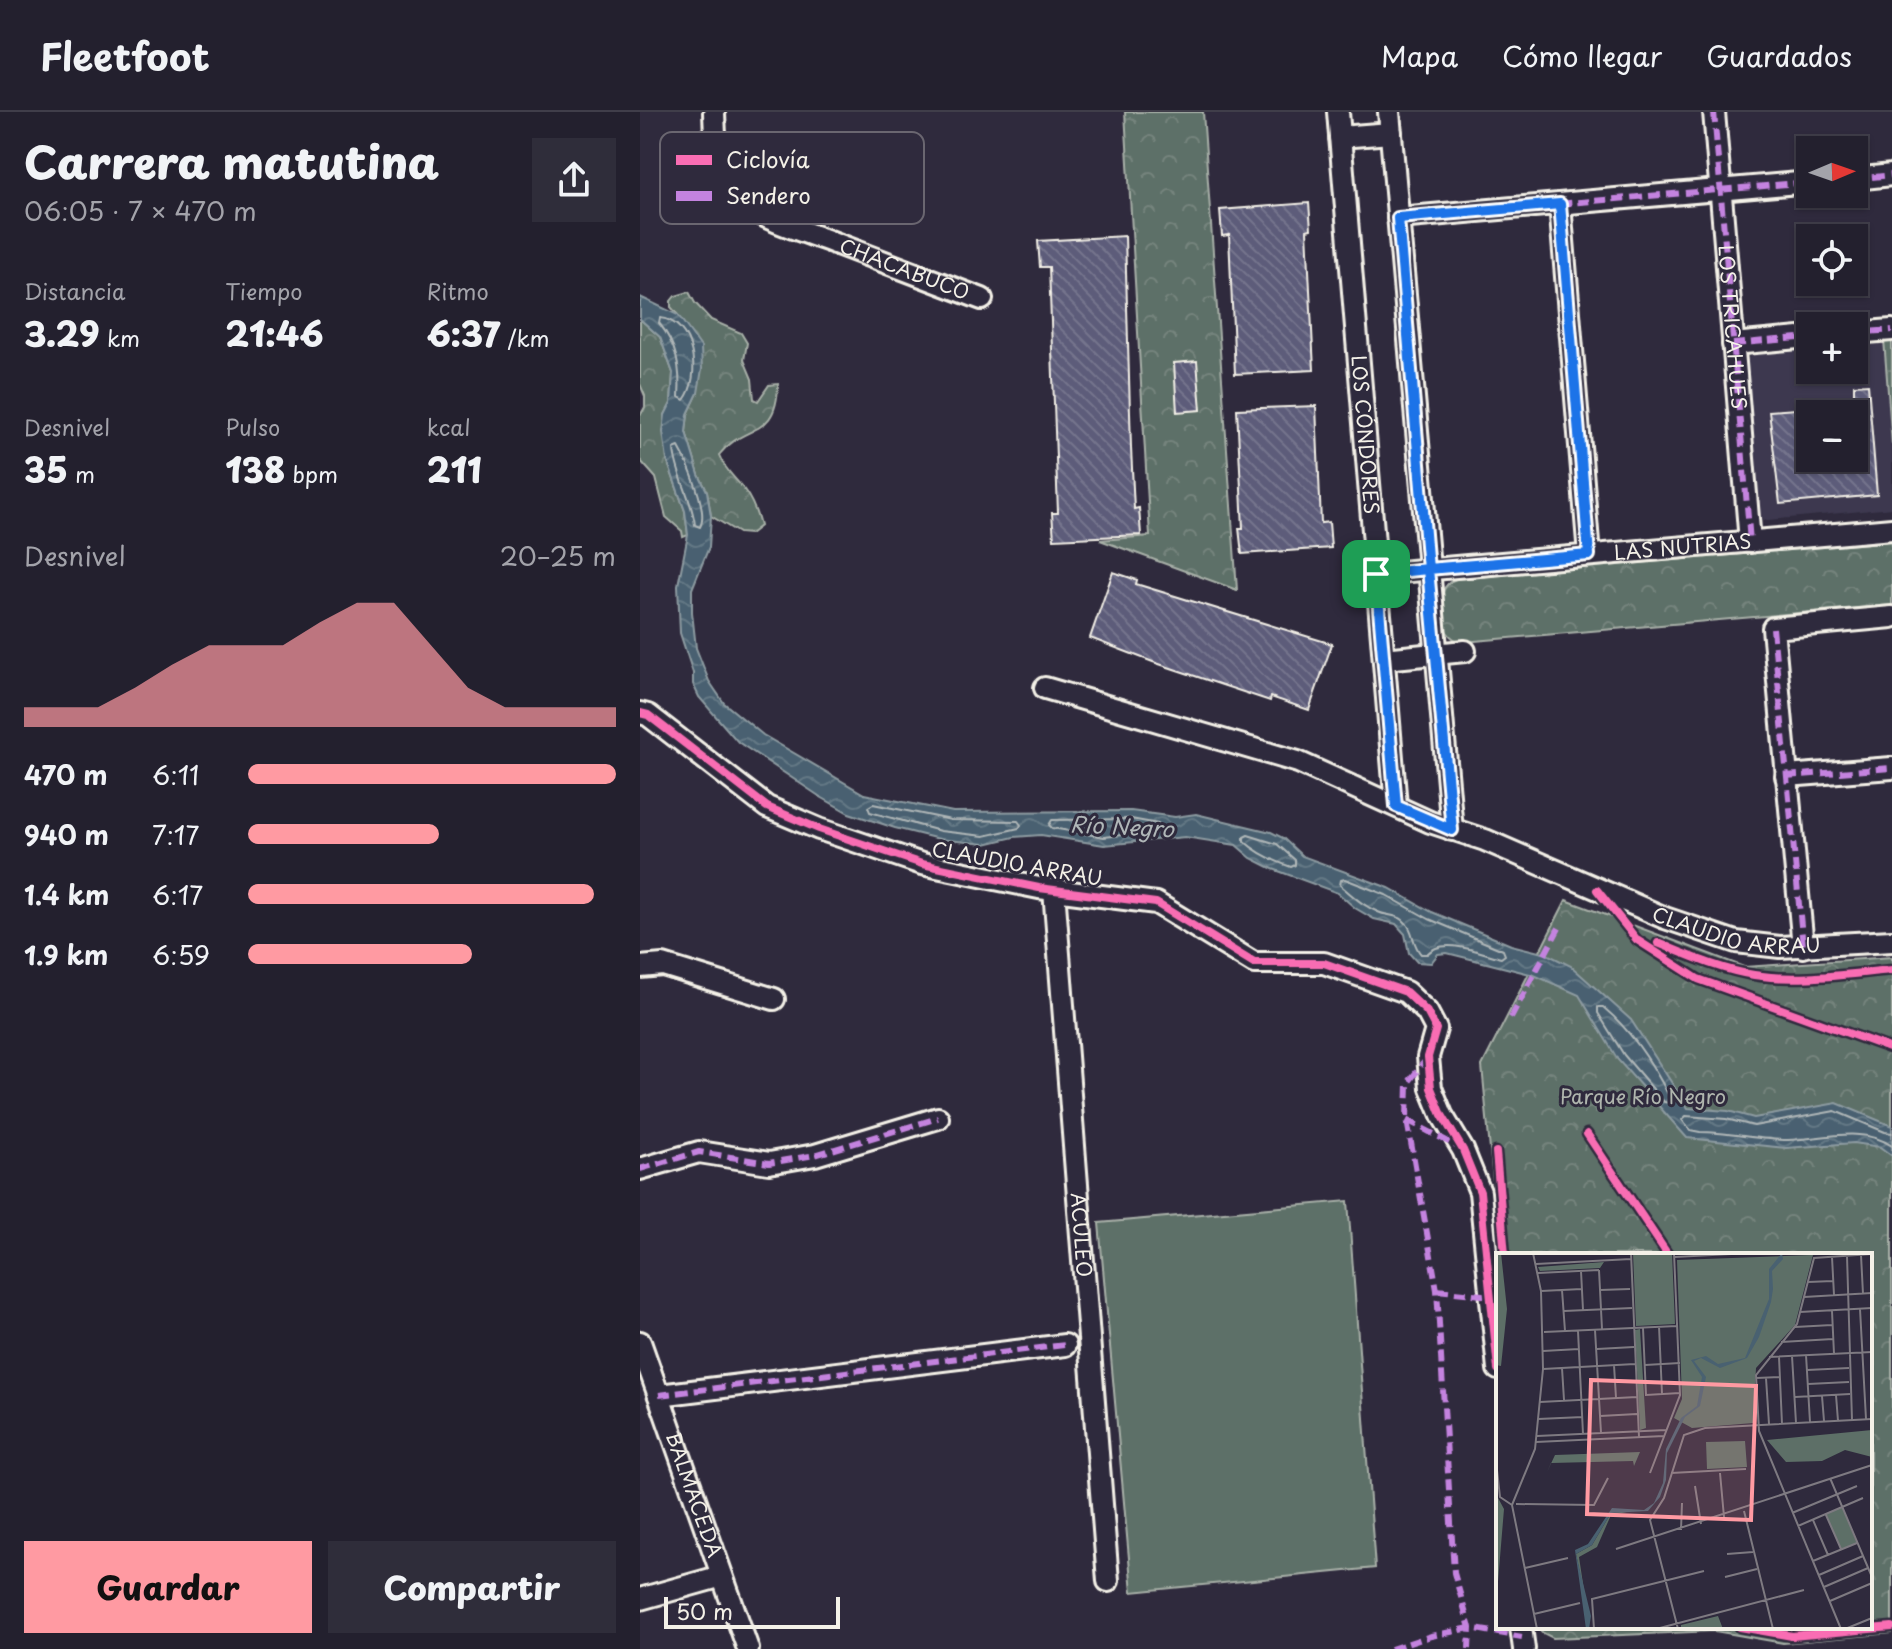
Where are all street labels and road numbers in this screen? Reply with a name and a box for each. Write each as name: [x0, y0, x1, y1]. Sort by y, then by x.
street label: CHACABUCO: [835, 230, 974, 307]
street label: LOS TRICAHUES: [1711, 244, 1755, 411]
street label: LOS CÓNDORES: [1344, 354, 1388, 516]
street label: LAS NUTRIAS: [1613, 525, 1753, 567]
street label: CLAUDIO ARRAU: [929, 833, 1105, 893]
street label: CLAUDIO ARRAU: [1647, 898, 1821, 961]
street label: ACULEO: [1064, 1192, 1100, 1278]
street label: BALMACEDA: [659, 1428, 731, 1561]

